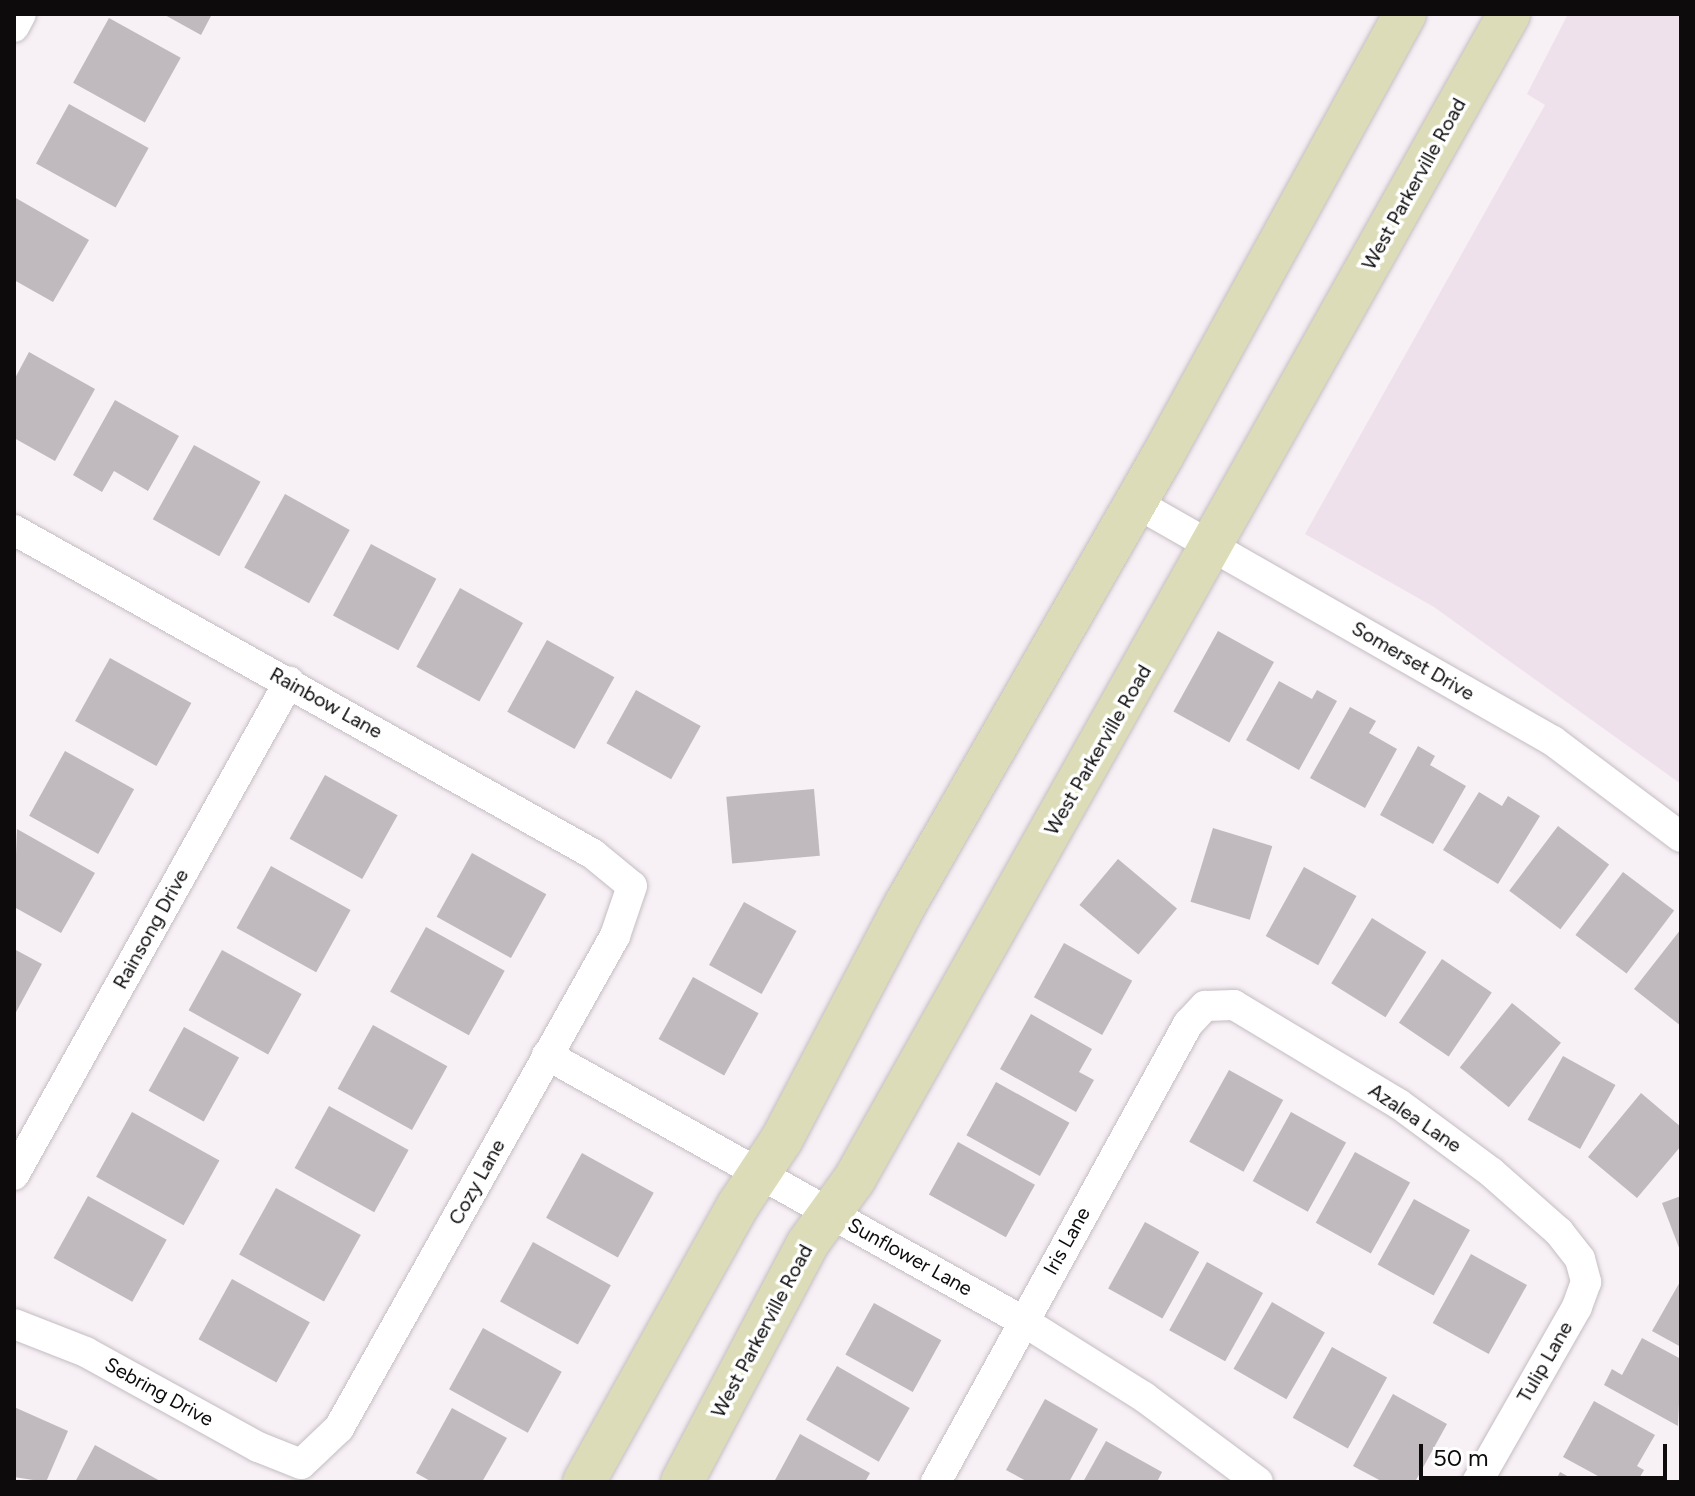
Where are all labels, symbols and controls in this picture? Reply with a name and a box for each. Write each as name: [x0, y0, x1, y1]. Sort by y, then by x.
street label: West Parkerville Road: [1357, 94, 1471, 274]
street label: Somerset Drive: [1347, 616, 1479, 706]
street label: West Parkerville Road: [1040, 661, 1156, 839]
street label: Rainbow Lane: [266, 662, 386, 744]
street label: Rainsong Drive: [108, 865, 194, 993]
street label: Azalea Lane: [1364, 1078, 1466, 1158]
street label: Cozy Lane: [444, 1135, 510, 1229]
street label: Iris Lane: [1039, 1203, 1095, 1279]
street label: Sunflower Lane: [844, 1213, 976, 1301]
street label: West Parkerville Road: [706, 1240, 818, 1422]
street label: Tulip Lane: [1512, 1317, 1578, 1407]
street label: Sebring Drive: [101, 1352, 217, 1432]
scale bar: [1423, 1428, 1671, 1478]
text: 50 m: [1433, 1443, 1489, 1472]

